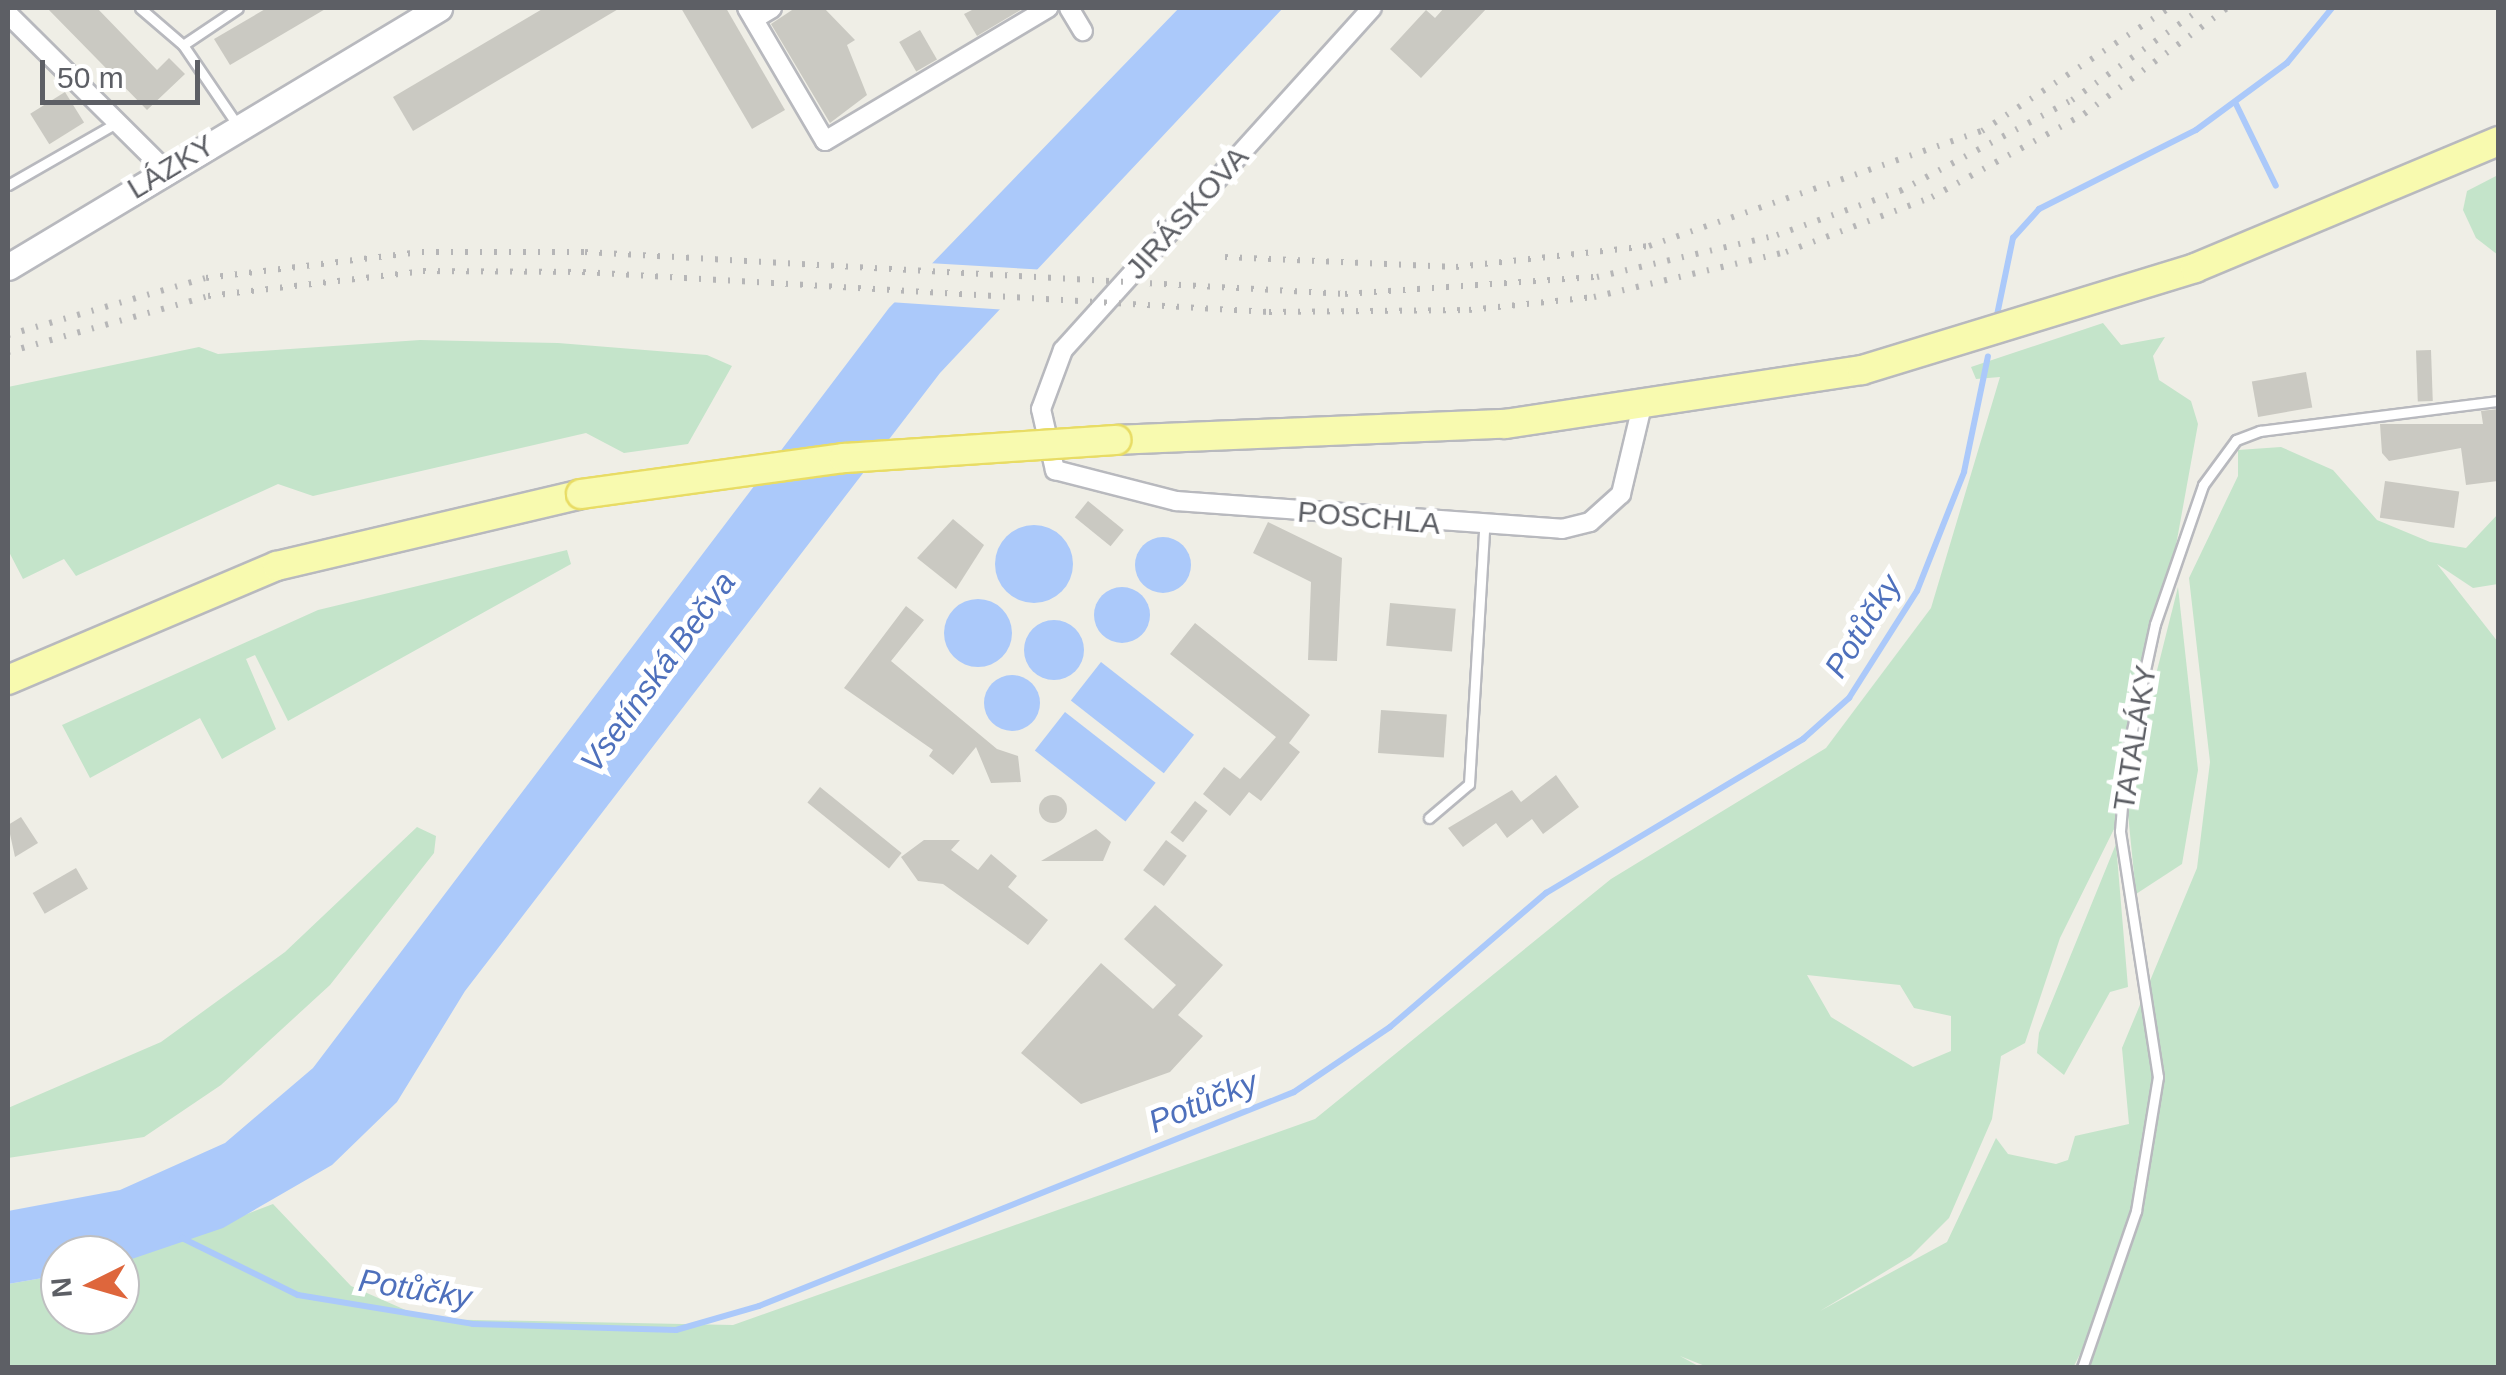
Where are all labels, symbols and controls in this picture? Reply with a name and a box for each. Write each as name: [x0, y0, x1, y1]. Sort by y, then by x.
scale bar: [45, 40, 205, 102]
text: 50 m: [57, 61, 124, 94]
street label: LÁZKY: [121, 127, 221, 207]
street label: JIRÁSKOVA: [1118, 139, 1256, 287]
street label: POSCHLA: [1296, 494, 1442, 542]
water label: Vsetínská Bečva: [572, 564, 744, 780]
water label: Potůčky: [1817, 568, 1909, 684]
street label: TATALÁKY: [2106, 663, 2164, 813]
water label: Potůčky: [1143, 1063, 1263, 1141]
north arrow: [40, 1235, 140, 1335]
water label: Potůčky: [356, 1261, 474, 1317]
text: N: [45, 1276, 78, 1299]

